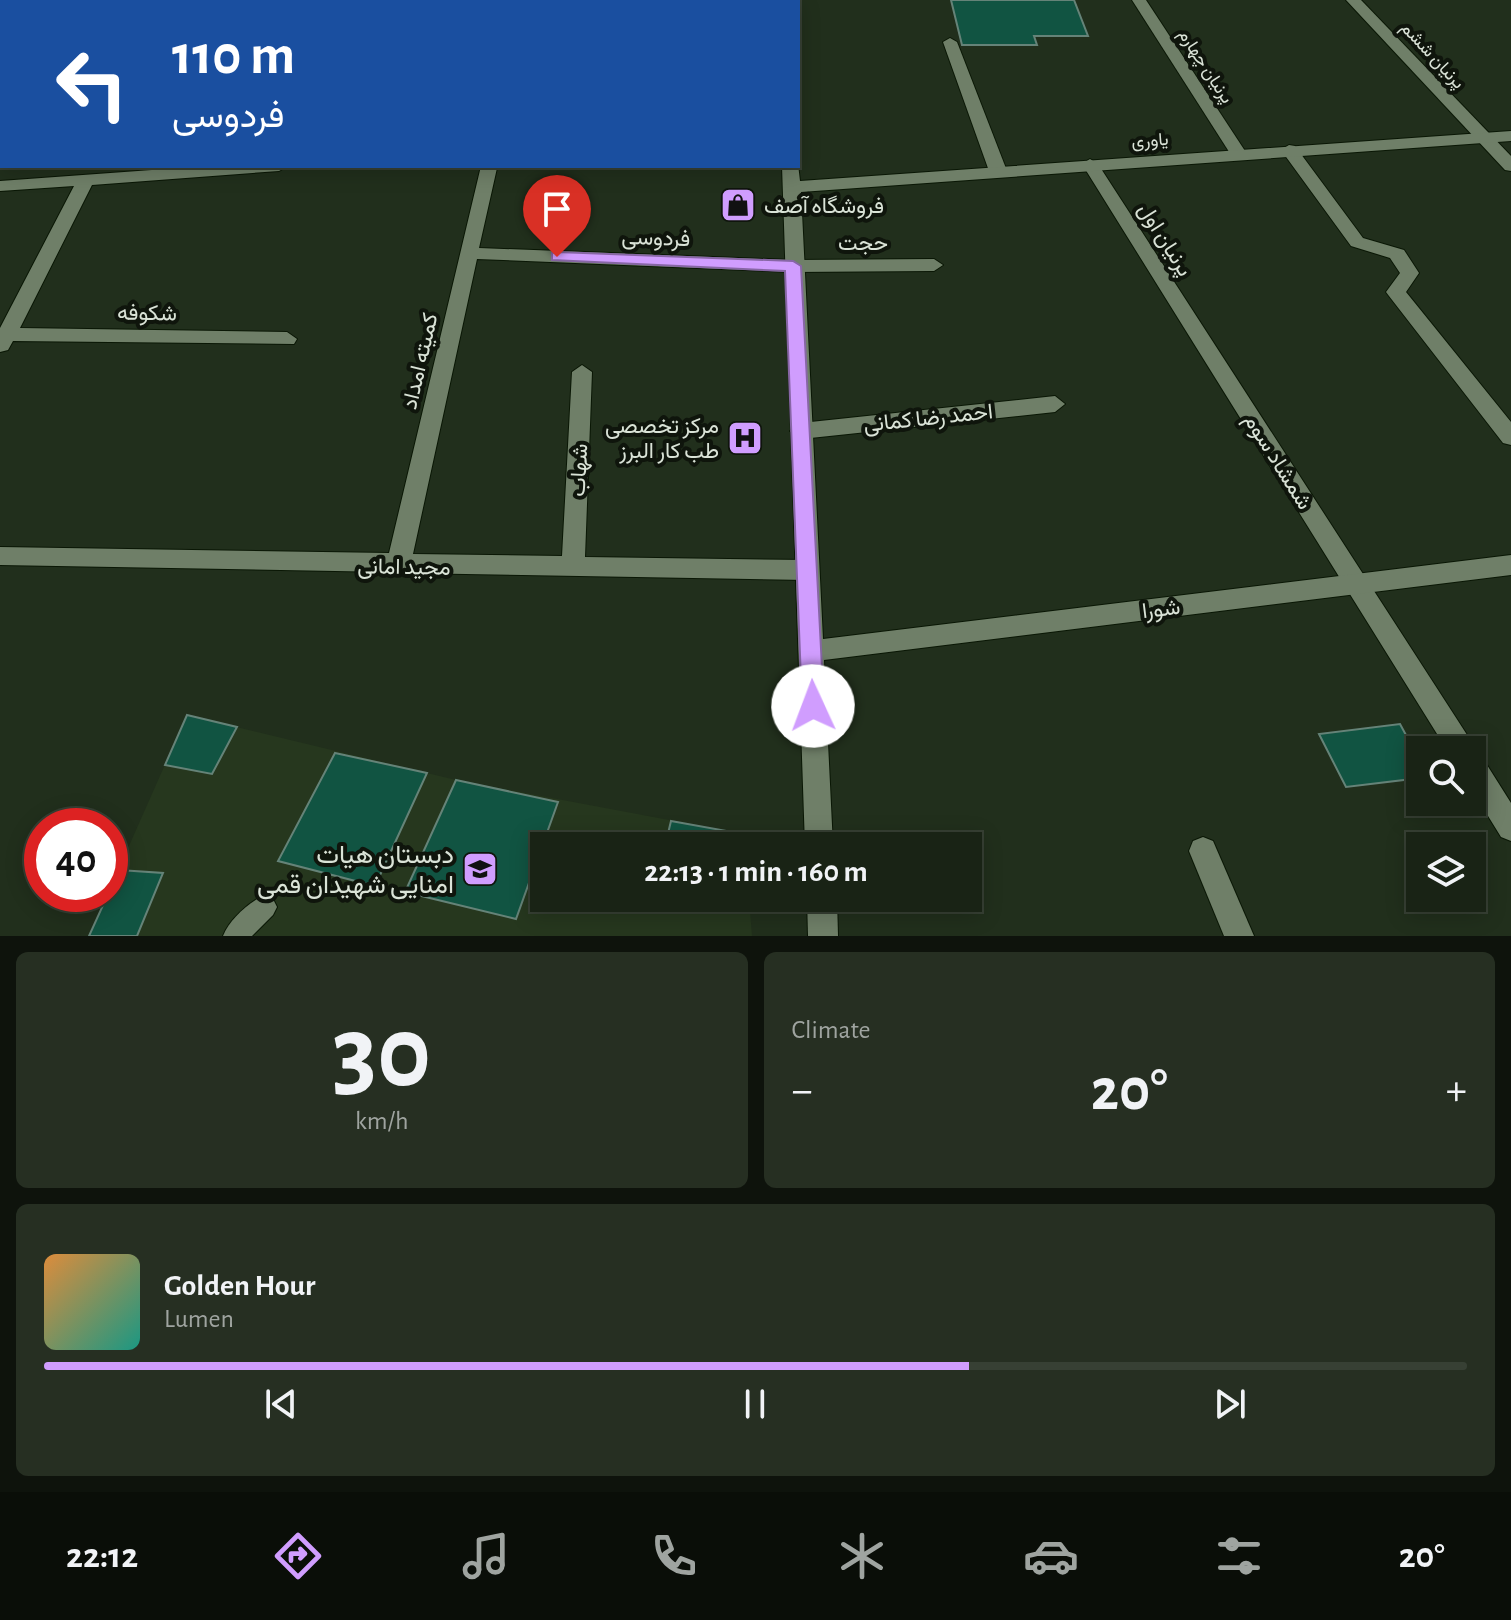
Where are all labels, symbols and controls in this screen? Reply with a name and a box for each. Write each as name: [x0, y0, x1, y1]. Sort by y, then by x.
street label: پرنیان ششم: [1395, 19, 1468, 94]
street label: پرنیان چهارم: [1173, 26, 1236, 108]
text: 110 m: [172, 28, 295, 84]
icon: left: [40, 32, 144, 136]
text: فردوسی: [172, 98, 285, 134]
street label: یاوری: [1131, 131, 1169, 152]
pin: [523, 175, 591, 257]
shop icon: فروشگاه آصف: [719, 186, 757, 224]
icon: arrive: [535, 187, 579, 231]
place label: فروشگاه آصف: [764, 195, 884, 219]
street label: پرنیان اول: [1132, 199, 1196, 282]
street label: فردوسی: [621, 226, 691, 252]
street label: حجت: [838, 232, 888, 255]
street label: شکوفه: [117, 301, 177, 327]
street label: کمیته امداد: [398, 311, 443, 412]
street label: احمد رضا کمانی: [862, 400, 994, 438]
street label: شمشاد سوم: [1237, 410, 1316, 515]
place label: مرکز تخصصی طب کار البرز: [605, 415, 719, 464]
hospital icon: مرکز تخصصی طب کار البرز: [726, 419, 764, 457]
street label: شهاب: [567, 443, 593, 497]
street label: مجید امانی: [357, 555, 451, 581]
street label: شورا: [1141, 596, 1182, 624]
position arrow: [771, 664, 855, 748]
map controls: [1406, 736, 1486, 912]
button: search: [1406, 736, 1486, 816]
speed limit sign: 40: [24, 808, 128, 912]
button: layers: [1406, 832, 1486, 912]
place label: دبستان هیات امنایی شهیدان قمی: [257, 842, 454, 900]
school or university icon: دبستان هیات امنایی شهیدان قمی: [461, 850, 499, 888]
text: 22:13 · 1 min · 160 m: [644, 857, 868, 887]
text: 30: [332, 1002, 431, 1106]
text: Climate: [792, 1017, 870, 1043]
text: 20°: [1091, 1061, 1168, 1121]
text: −: [792, 1069, 813, 1113]
text: +: [1446, 1069, 1467, 1113]
text: km/h: [355, 1108, 409, 1134]
text: Golden Hour: [164, 1271, 316, 1301]
text: Lumen: [164, 1306, 234, 1332]
icon: previous: [259, 1382, 303, 1426]
icon: pause: [733, 1382, 777, 1426]
icon: next: [1208, 1382, 1252, 1426]
icon: directions: [270, 1528, 326, 1584]
icon: music: [458, 1528, 514, 1584]
icon: phone: [646, 1528, 702, 1584]
icon: climate: [834, 1528, 890, 1584]
icon: car: [1023, 1528, 1079, 1584]
icon: filters: [1211, 1528, 1267, 1584]
text: 22:12: [66, 1538, 138, 1574]
text: 20°: [1399, 1538, 1445, 1574]

